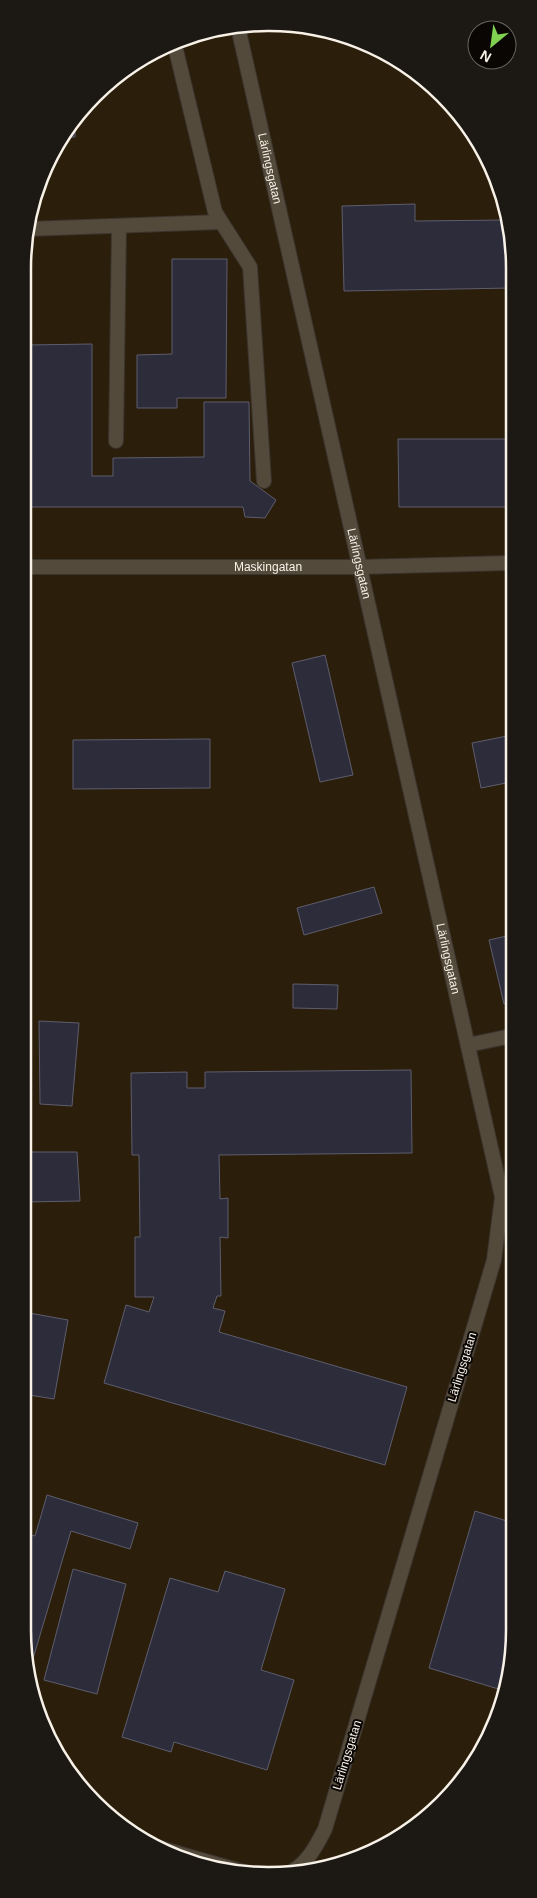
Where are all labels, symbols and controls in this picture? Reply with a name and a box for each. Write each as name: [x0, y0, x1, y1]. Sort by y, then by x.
north arrow: [467, 20, 517, 70]
text: N: [477, 47, 494, 66]
street label: Lärlingsgatan: [255, 132, 285, 205]
street label: Lärlingsgatan: [344, 527, 374, 600]
street label: Maskingatan: [234, 560, 302, 574]
street label: Lärlingsgatan: [433, 922, 463, 995]
street label: Lärlingsgatan: [445, 1330, 479, 1404]
street label: Lärlingsgatan: [330, 1718, 364, 1792]

